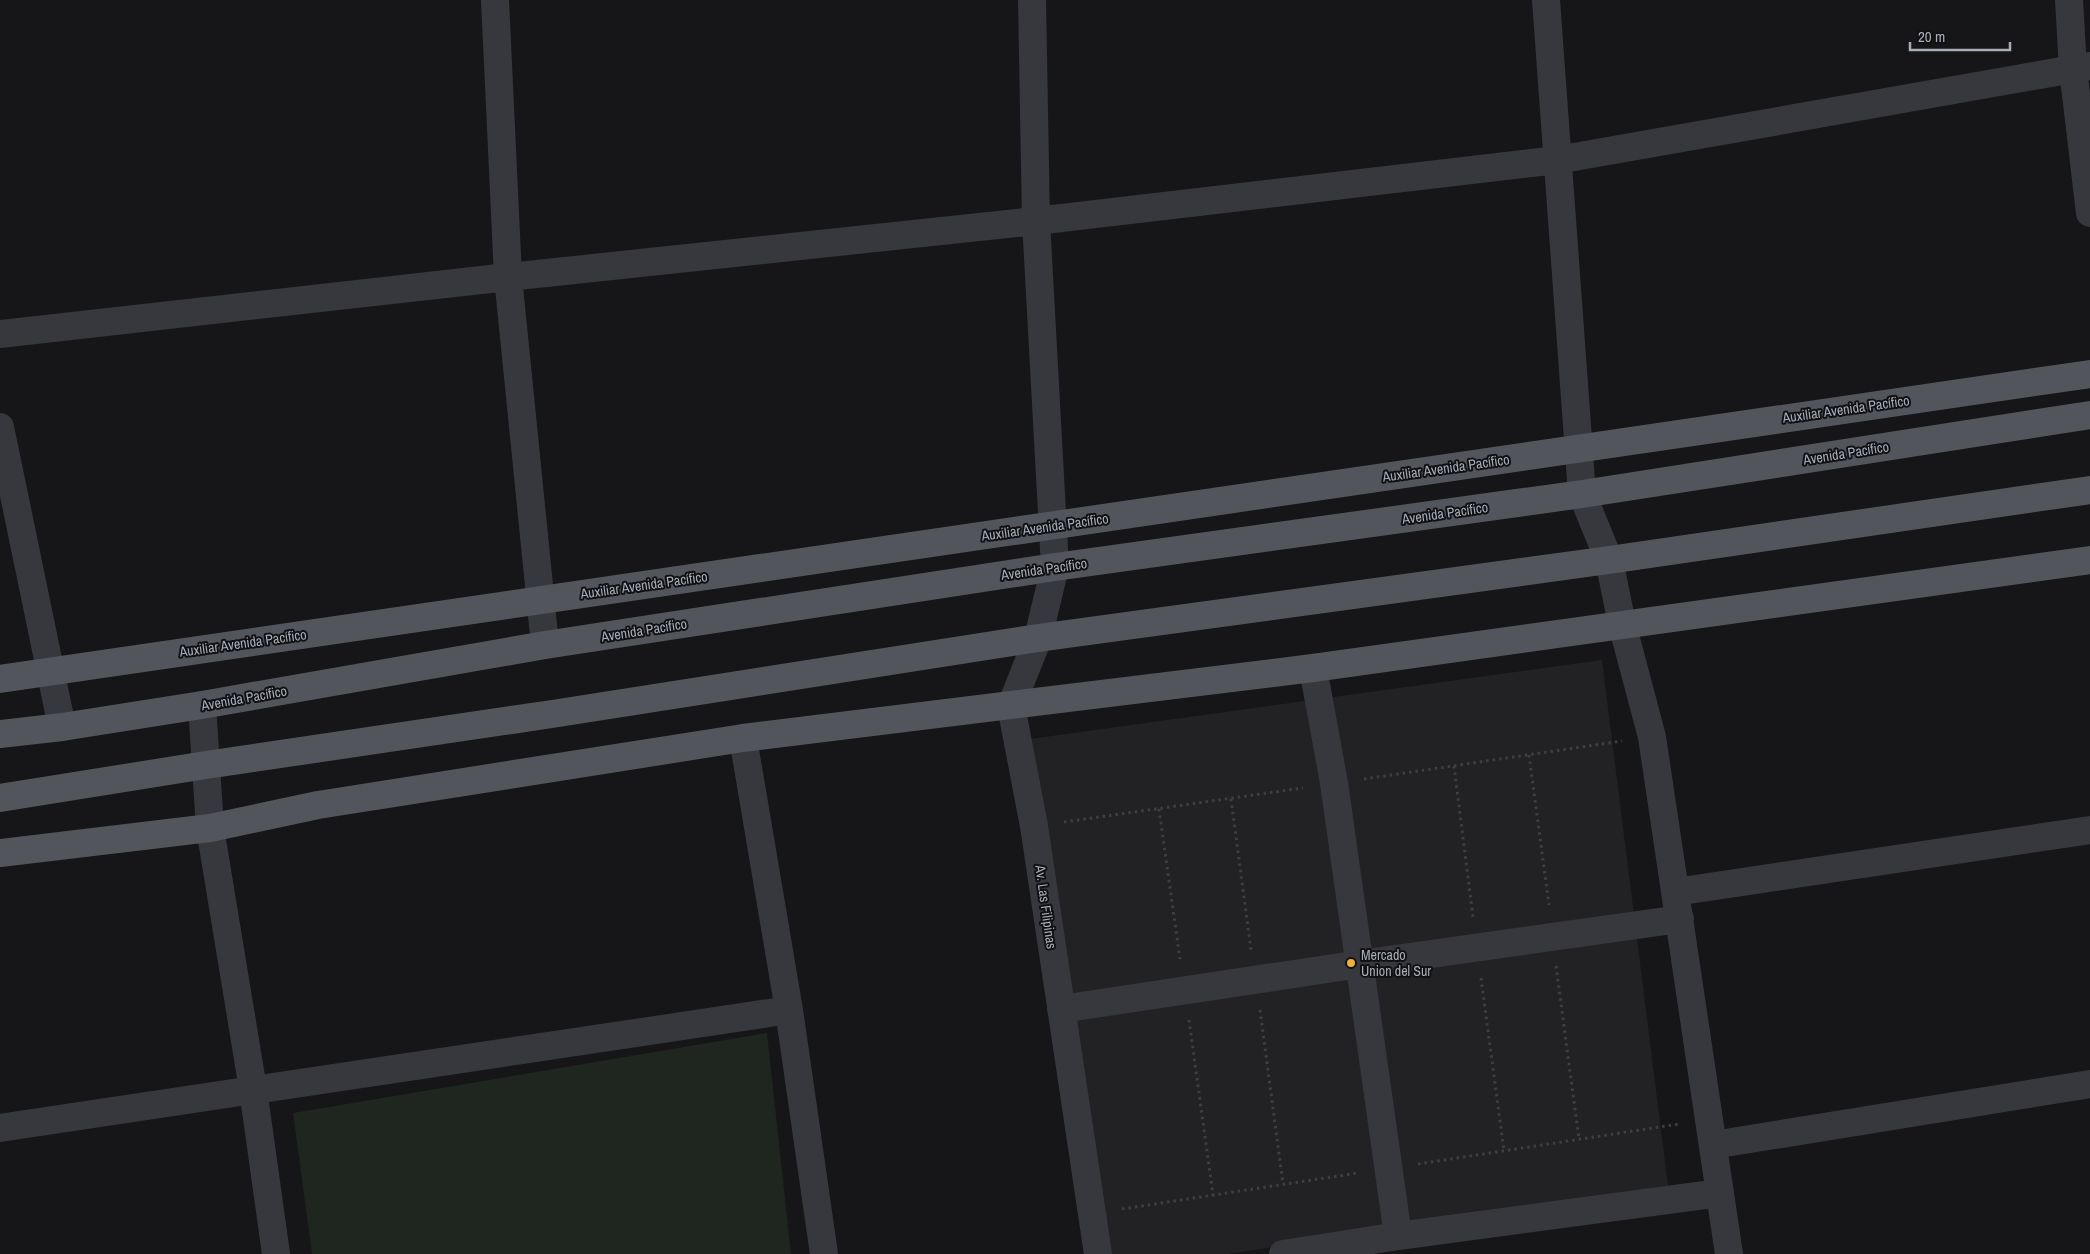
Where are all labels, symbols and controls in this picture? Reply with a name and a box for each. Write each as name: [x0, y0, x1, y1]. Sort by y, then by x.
scale bar: [1910, 20, 2010, 52]
text: 20 m: [1918, 26, 1945, 47]
street label: Auxiliar Avenida Pacífico: [1780, 391, 1911, 427]
street label: Avenida Pacífico: [1801, 437, 1890, 469]
street label: Auxiliar Avenida Pacífico: [1380, 450, 1511, 486]
street label: Avenida Pacífico: [1400, 498, 1489, 528]
street label: Auxiliar Avenida Pacífico: [979, 509, 1110, 545]
street label: Avenida Pacífico: [999, 554, 1088, 584]
street label: Auxiliar Avenida Pacífico: [578, 567, 709, 603]
street label: Avenida Pacífico: [599, 614, 688, 646]
street label: Auxiliar Avenida Pacífico: [177, 625, 308, 661]
street label: Avenida Pacífico: [199, 682, 288, 715]
street label: Av. Las Filipinas: [1031, 863, 1061, 950]
place label: Mercado Union del Sur: [1361, 946, 1431, 980]
marker: Mercado Union del Sur: [1345, 957, 1357, 969]

